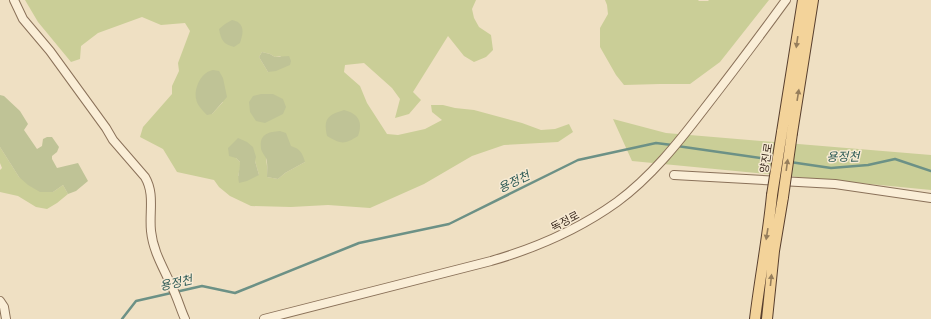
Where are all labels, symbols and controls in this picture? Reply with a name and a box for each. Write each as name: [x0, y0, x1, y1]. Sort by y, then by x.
one-way arrow: [794, 36, 800, 48]
one-way arrow: [795, 89, 801, 101]
street label: 양진로: [758, 142, 774, 174]
water label: 용정천: [826, 150, 862, 164]
one-way arrow: [784, 159, 790, 171]
water label: 용정천: [496, 168, 534, 196]
street label: 독정로: [549, 209, 581, 233]
one-way arrow: [764, 228, 770, 240]
water label: 용정천: [158, 272, 196, 294]
one-way arrow: [768, 274, 774, 286]

